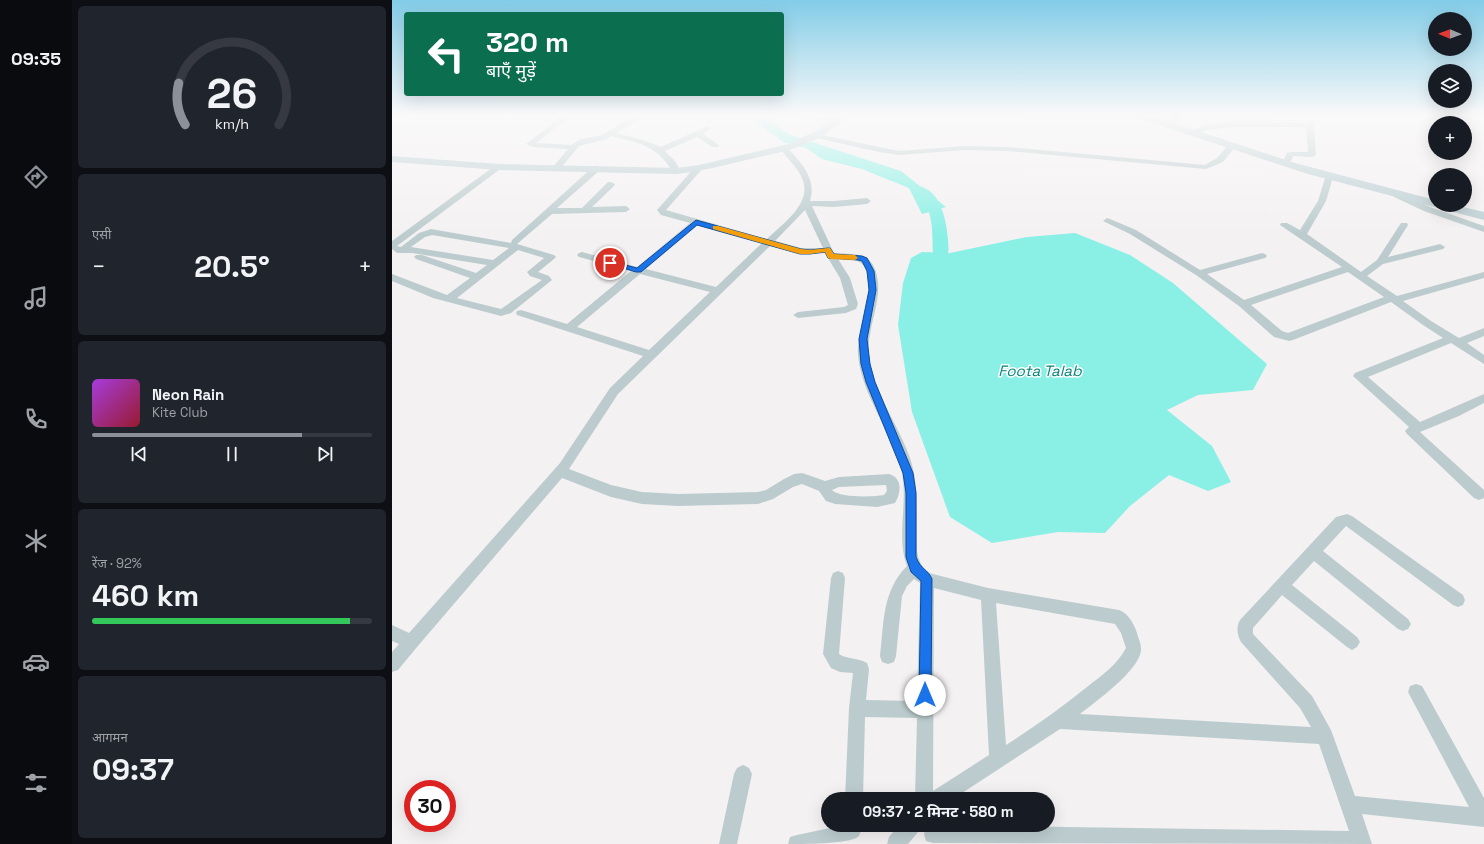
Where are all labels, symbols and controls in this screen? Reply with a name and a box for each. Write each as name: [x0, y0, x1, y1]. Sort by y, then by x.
north arrow: [1428, 12, 1472, 56]
map controls: [1428, 12, 1472, 212]
text: 320 m: [486, 24, 569, 60]
icon: left: [420, 28, 472, 80]
text: 09:35: [11, 47, 61, 70]
text: बाएँ मुड़ें: [486, 59, 536, 82]
button: layers: [1428, 64, 1472, 108]
text: 26: [207, 67, 257, 120]
text: km/h: [215, 114, 249, 132]
button: +: [1428, 116, 1472, 160]
icon: directions: [22, 163, 50, 191]
button: −: [1428, 168, 1472, 212]
text: एसी: [92, 226, 111, 243]
pin: [593, 246, 627, 280]
text: 20.5°: [194, 247, 270, 286]
text: −: [92, 252, 106, 280]
text: +: [358, 252, 372, 280]
icon: arrive: [599, 252, 621, 274]
icon: music: [22, 284, 50, 312]
water label: Foota Talab: [998, 361, 1083, 380]
text: Neon Rain: [152, 385, 224, 404]
text: Kite Club: [152, 404, 208, 421]
icon: phone: [22, 405, 50, 433]
icon: previous: [128, 443, 150, 465]
icon: pause: [221, 443, 243, 465]
icon: next: [314, 443, 336, 465]
icon: climate: [22, 527, 50, 555]
text: रेंज · 92%: [92, 555, 142, 572]
text: 460 km: [92, 576, 199, 615]
icon: car: [22, 648, 50, 676]
position arrow: [904, 674, 946, 716]
text: आगमन: [92, 729, 128, 746]
text: 09:37: [92, 750, 174, 789]
icon: filters: [22, 769, 50, 797]
speed limit sign: 30: [404, 780, 456, 832]
text: 09:37 · 2 मिनट · 580 m: [862, 802, 1014, 821]

